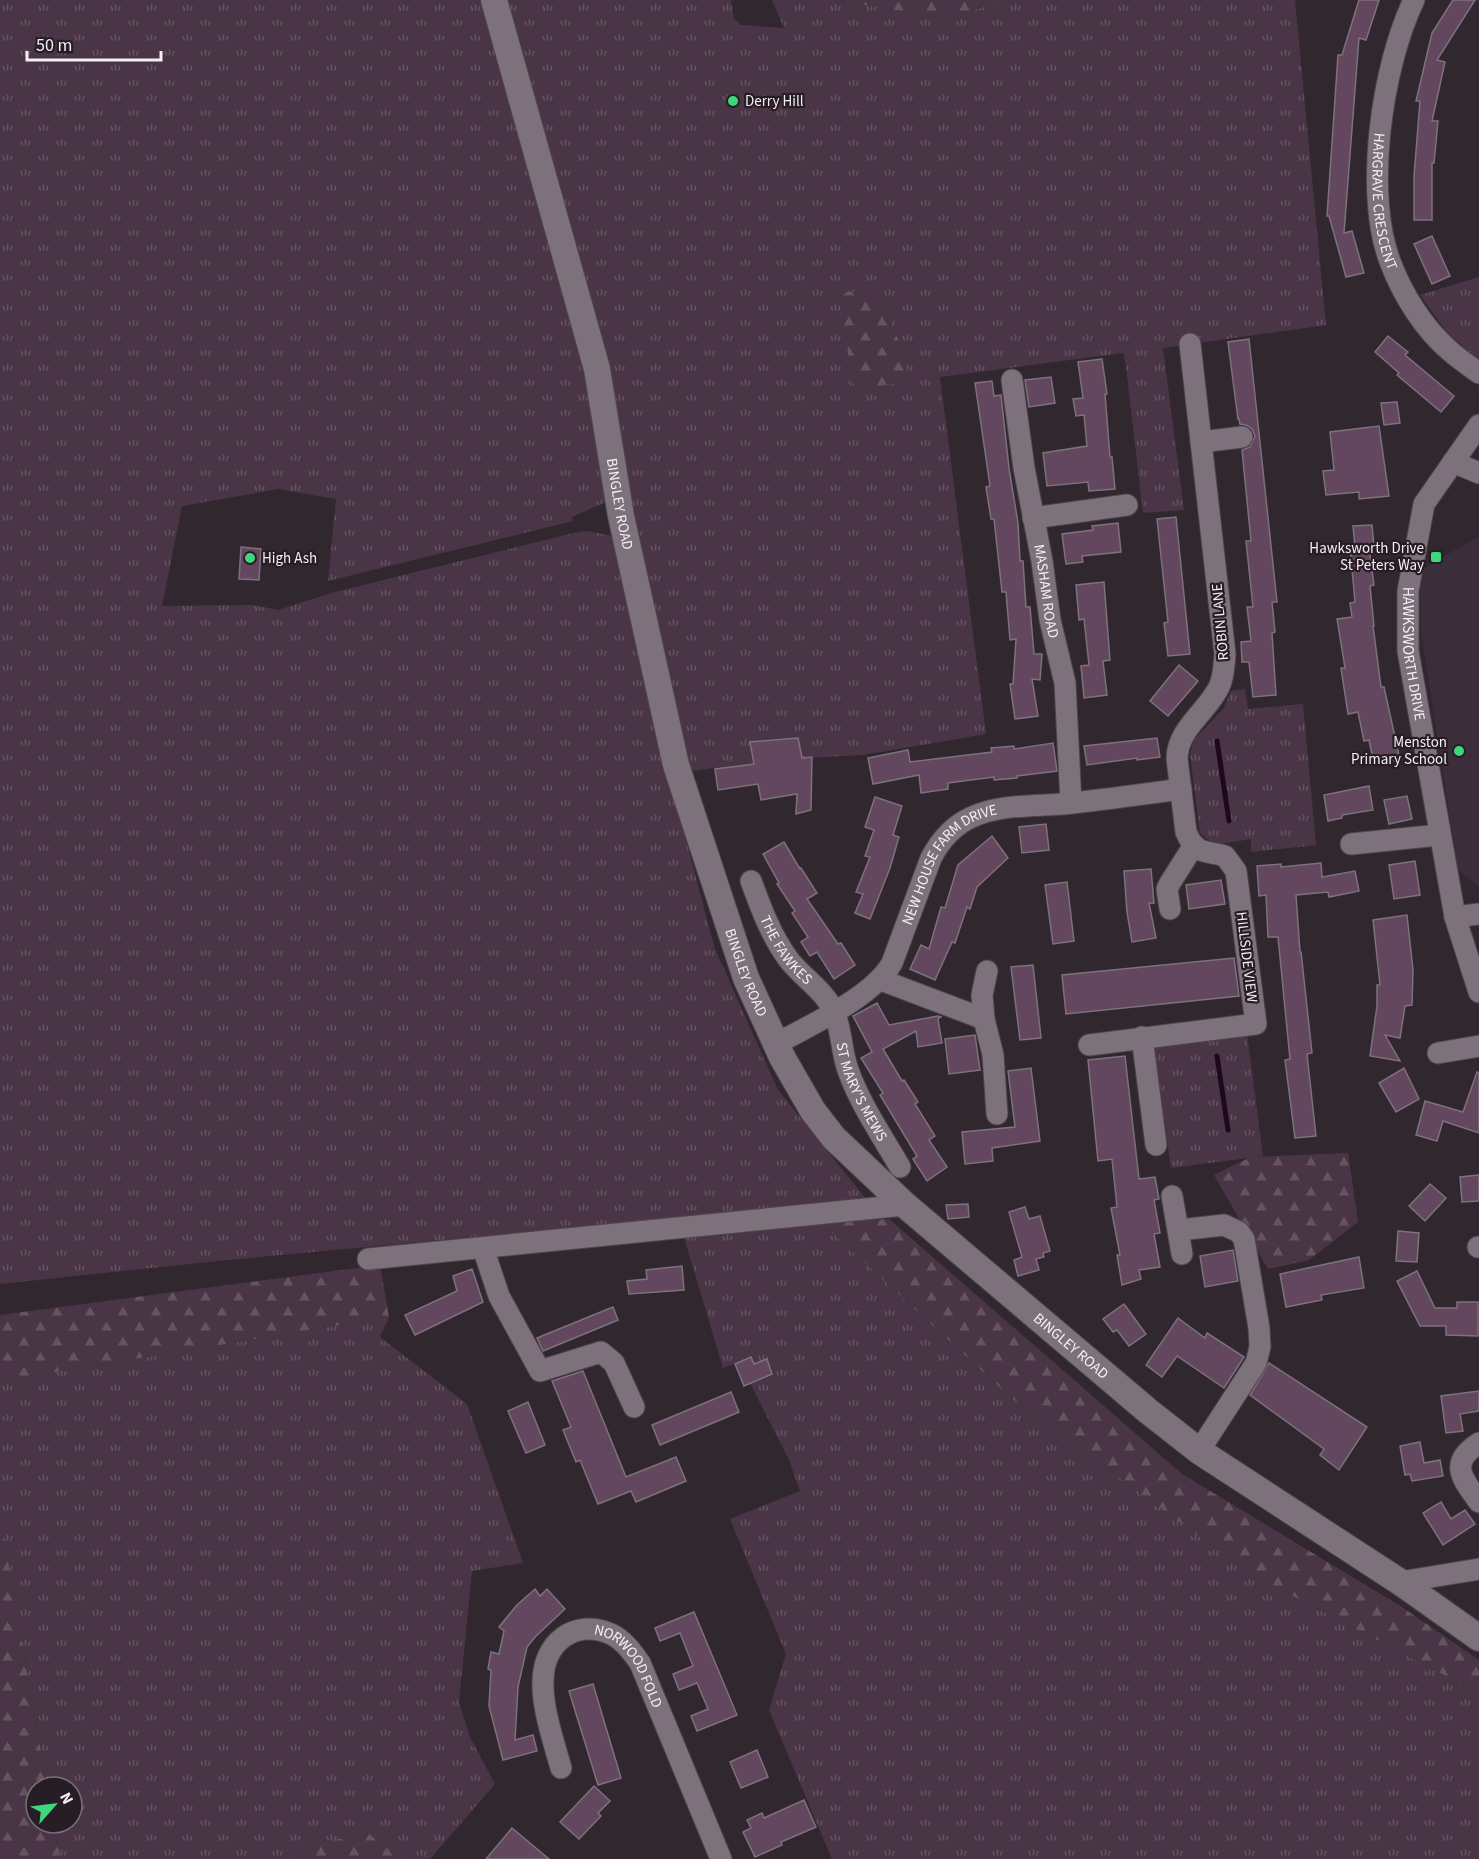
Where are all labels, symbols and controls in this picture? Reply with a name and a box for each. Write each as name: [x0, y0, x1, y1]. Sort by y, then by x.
scale bar: [27, 24, 160, 62]
text: 50 m: [36, 33, 72, 58]
place label: Derry Hill: [745, 91, 804, 112]
marker: Derry Hill: [726, 94, 740, 108]
street label: HARGRAVE CRESCENT: [1366, 132, 1402, 273]
street label: BINGLEY ROAD: [601, 457, 638, 552]
place label: Hawksworth Drive St Peters Way: [1309, 538, 1424, 576]
street label: MASHAM ROAD: [1028, 543, 1064, 640]
place label: High Ash: [262, 548, 317, 569]
marker: Hawksworth Drive St Peters Way: [1429, 550, 1443, 564]
marker: High Ash: [243, 551, 257, 565]
street label: ROBIN LANE: [1207, 583, 1234, 661]
street label: HAWKSWORTH DRIVE: [1397, 587, 1430, 722]
place label: Menston Primary School: [1351, 732, 1447, 770]
marker: Menston Primary School: [1452, 744, 1466, 758]
street label: NEW HOUSE FARM DRIVE: [897, 799, 999, 928]
street label: HILLSIDE VIEW: [1231, 910, 1263, 1004]
street label: THE FAWKES: [755, 912, 817, 990]
street label: BINGLEY ROAD: [719, 926, 772, 1020]
street label: ST MARY'S MEWS: [831, 1041, 892, 1146]
street label: BINGLEY ROAD: [1029, 1308, 1113, 1384]
street label: NORWOOD FOLD: [592, 1619, 667, 1711]
north arrow: [24, 1775, 84, 1835]
text: N: [54, 1789, 79, 1808]

